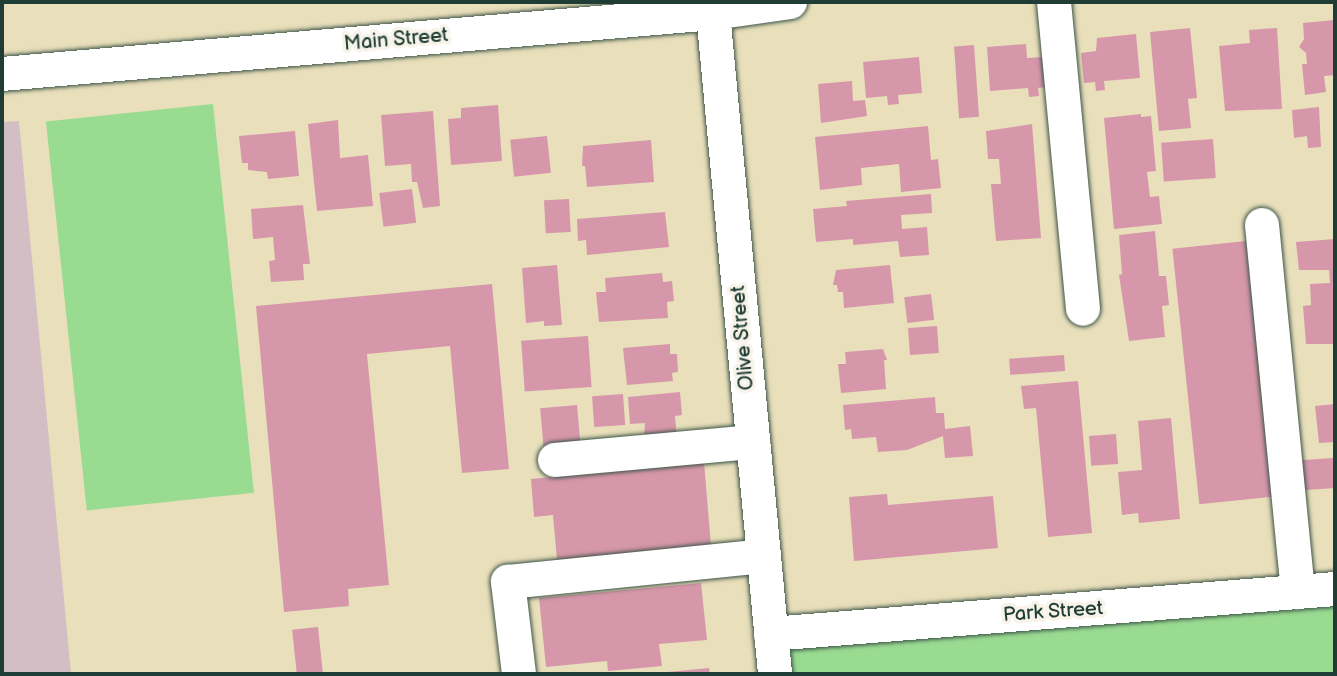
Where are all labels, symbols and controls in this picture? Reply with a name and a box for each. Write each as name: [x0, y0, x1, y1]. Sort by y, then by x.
street label: Main Street: [343, 23, 449, 57]
street label: Olive Street: [726, 285, 760, 391]
street label: Park Street: [1002, 597, 1104, 627]

